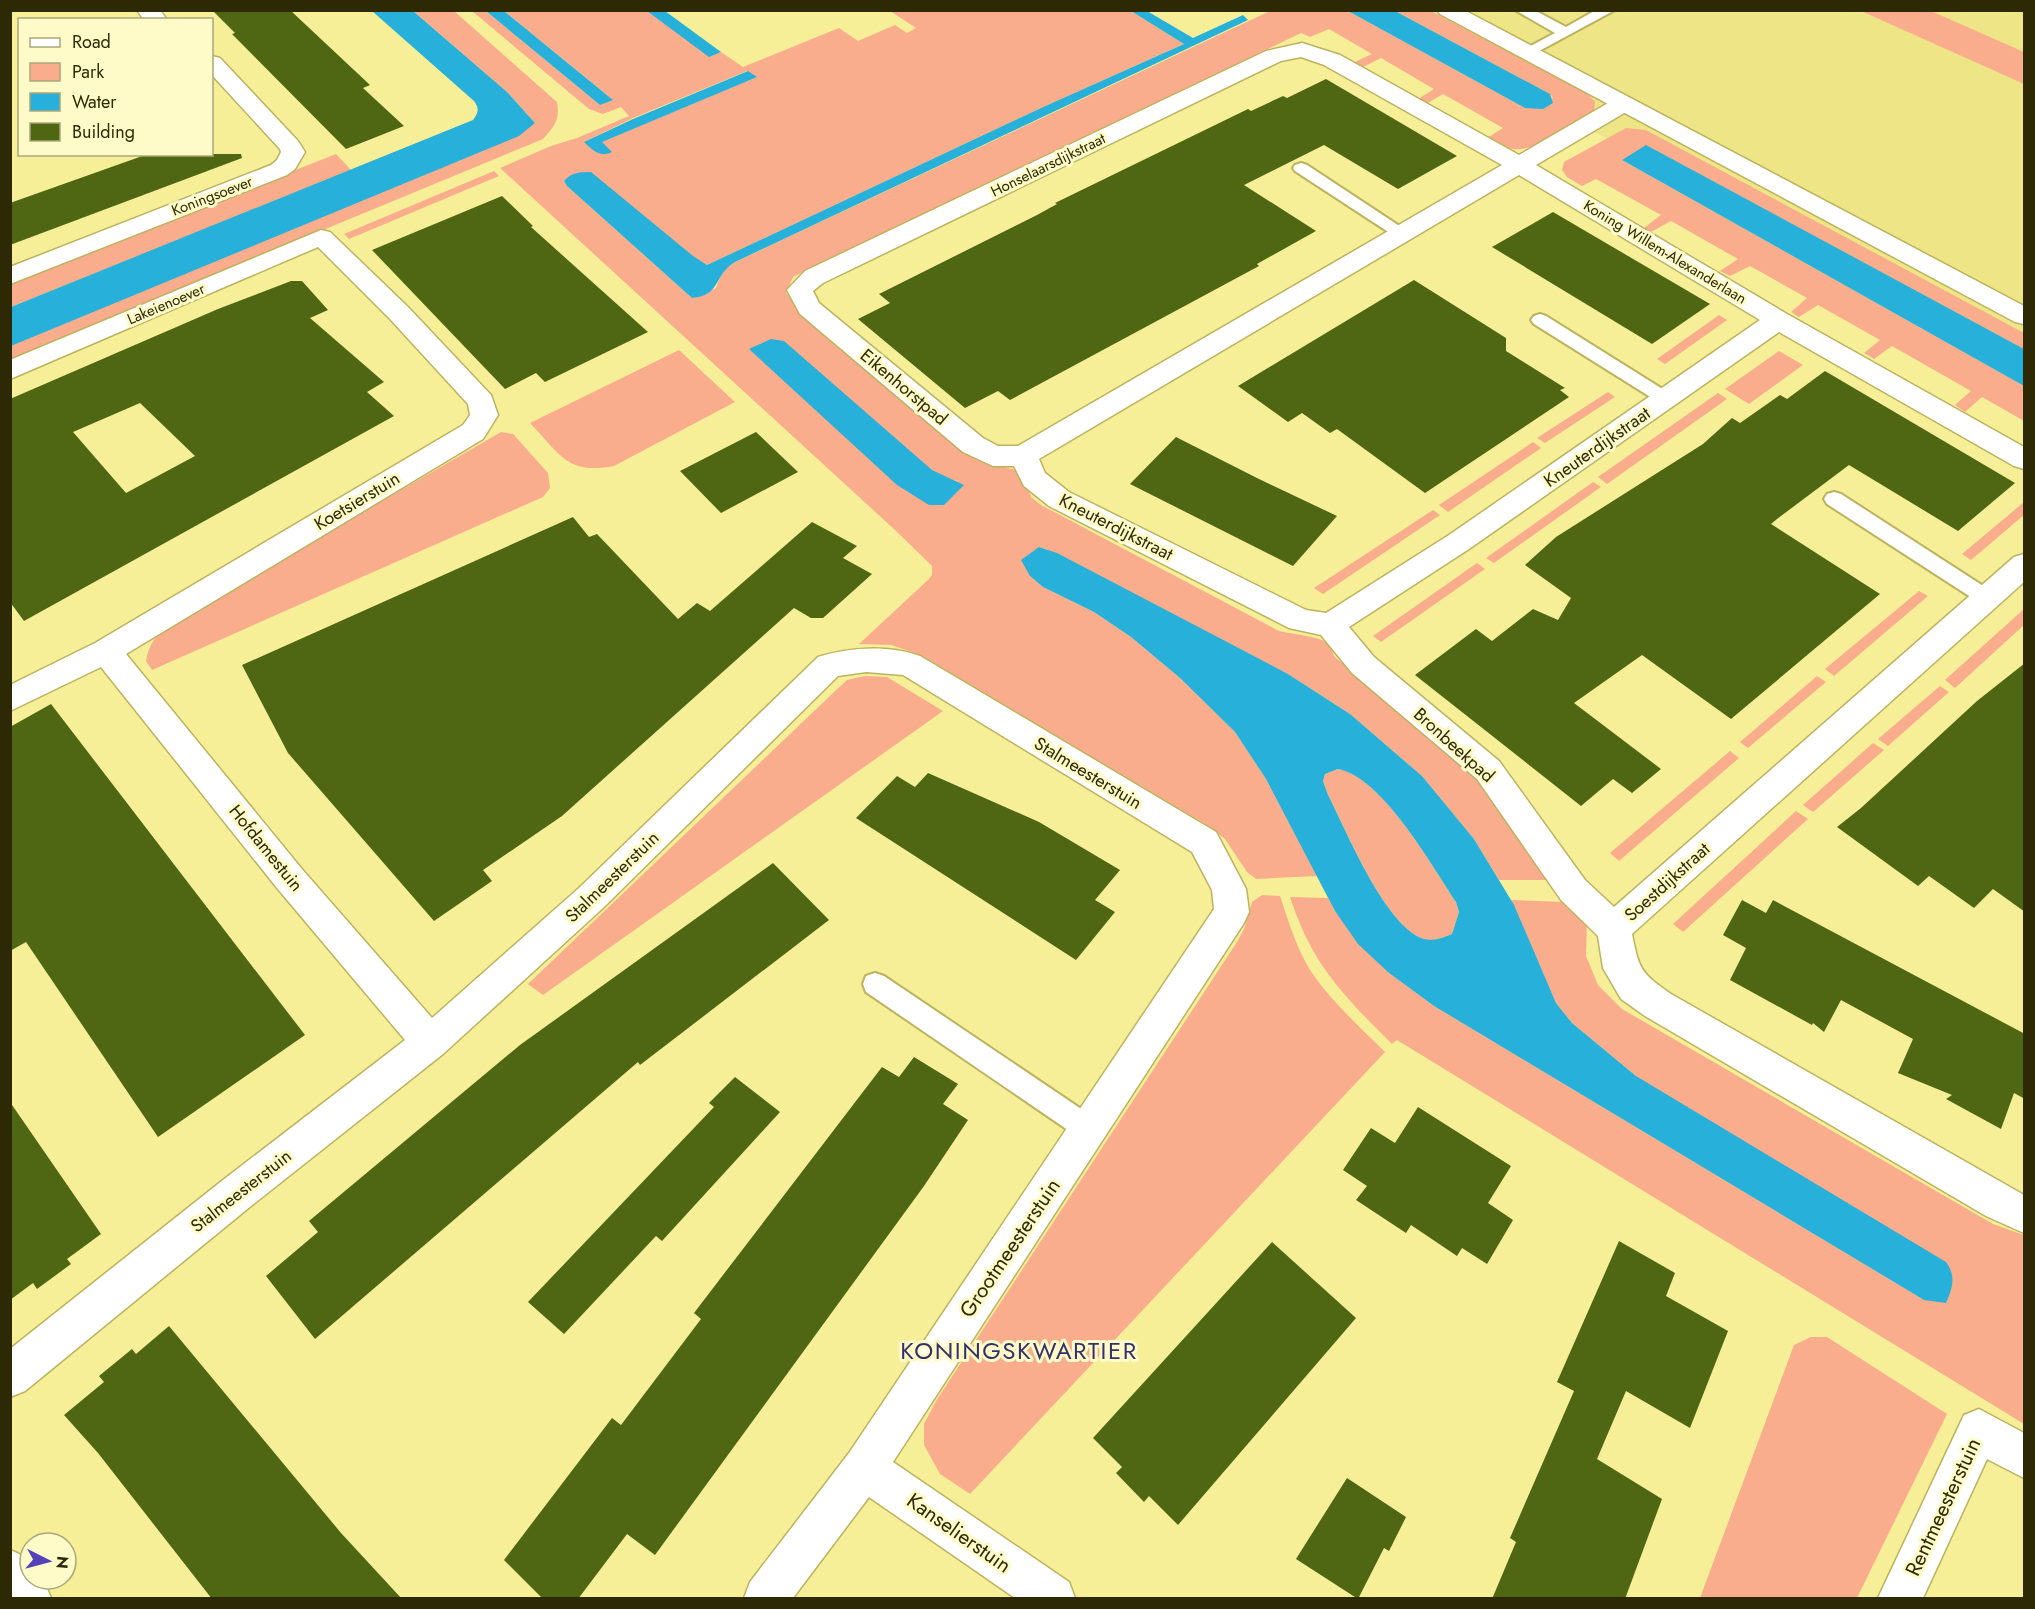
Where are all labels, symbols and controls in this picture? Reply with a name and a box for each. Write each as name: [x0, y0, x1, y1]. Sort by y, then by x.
legend: [18, 18, 213, 156]
text: Road: [72, 29, 111, 55]
text: Park: [72, 59, 104, 85]
text: Water: [72, 89, 117, 115]
text: Building: [72, 119, 135, 145]
street label: Honselaarsdijkstraat: [987, 127, 1109, 202]
street label: Koningsoever: [168, 170, 257, 222]
street label: Koning Willem-Alexanderlaan: [1579, 195, 1751, 309]
street label: Lakeienoever: [124, 277, 209, 330]
street label: Eikenhorstpad: [855, 343, 953, 431]
street label: Kneuterdijkstraat: [1538, 400, 1656, 493]
street label: Koetsierstuin: [309, 465, 405, 537]
street label: Kneuterdijkstraat: [1054, 487, 1178, 567]
street label: Bronbeekpad: [1408, 702, 1500, 788]
street label: Stalmeesterstuin: [1029, 731, 1147, 815]
street label: Hofdamestuin: [223, 799, 309, 897]
street label: Stalmeesterstuin: [559, 825, 665, 929]
street label: Soestdijkstraat: [1618, 836, 1716, 928]
street label: Stalmeesterstuin: [185, 1143, 297, 1239]
street label: Grootmeesterstuin: [952, 1173, 1068, 1323]
district label: KONINGSKWARTIER: [900, 1333, 1138, 1368]
street label: Rentmeesterstuin: [1898, 1433, 1988, 1581]
street label: Kanselierstuin: [901, 1486, 1017, 1580]
north arrow: [18, 1531, 78, 1591]
text: N: [50, 1555, 75, 1570]

